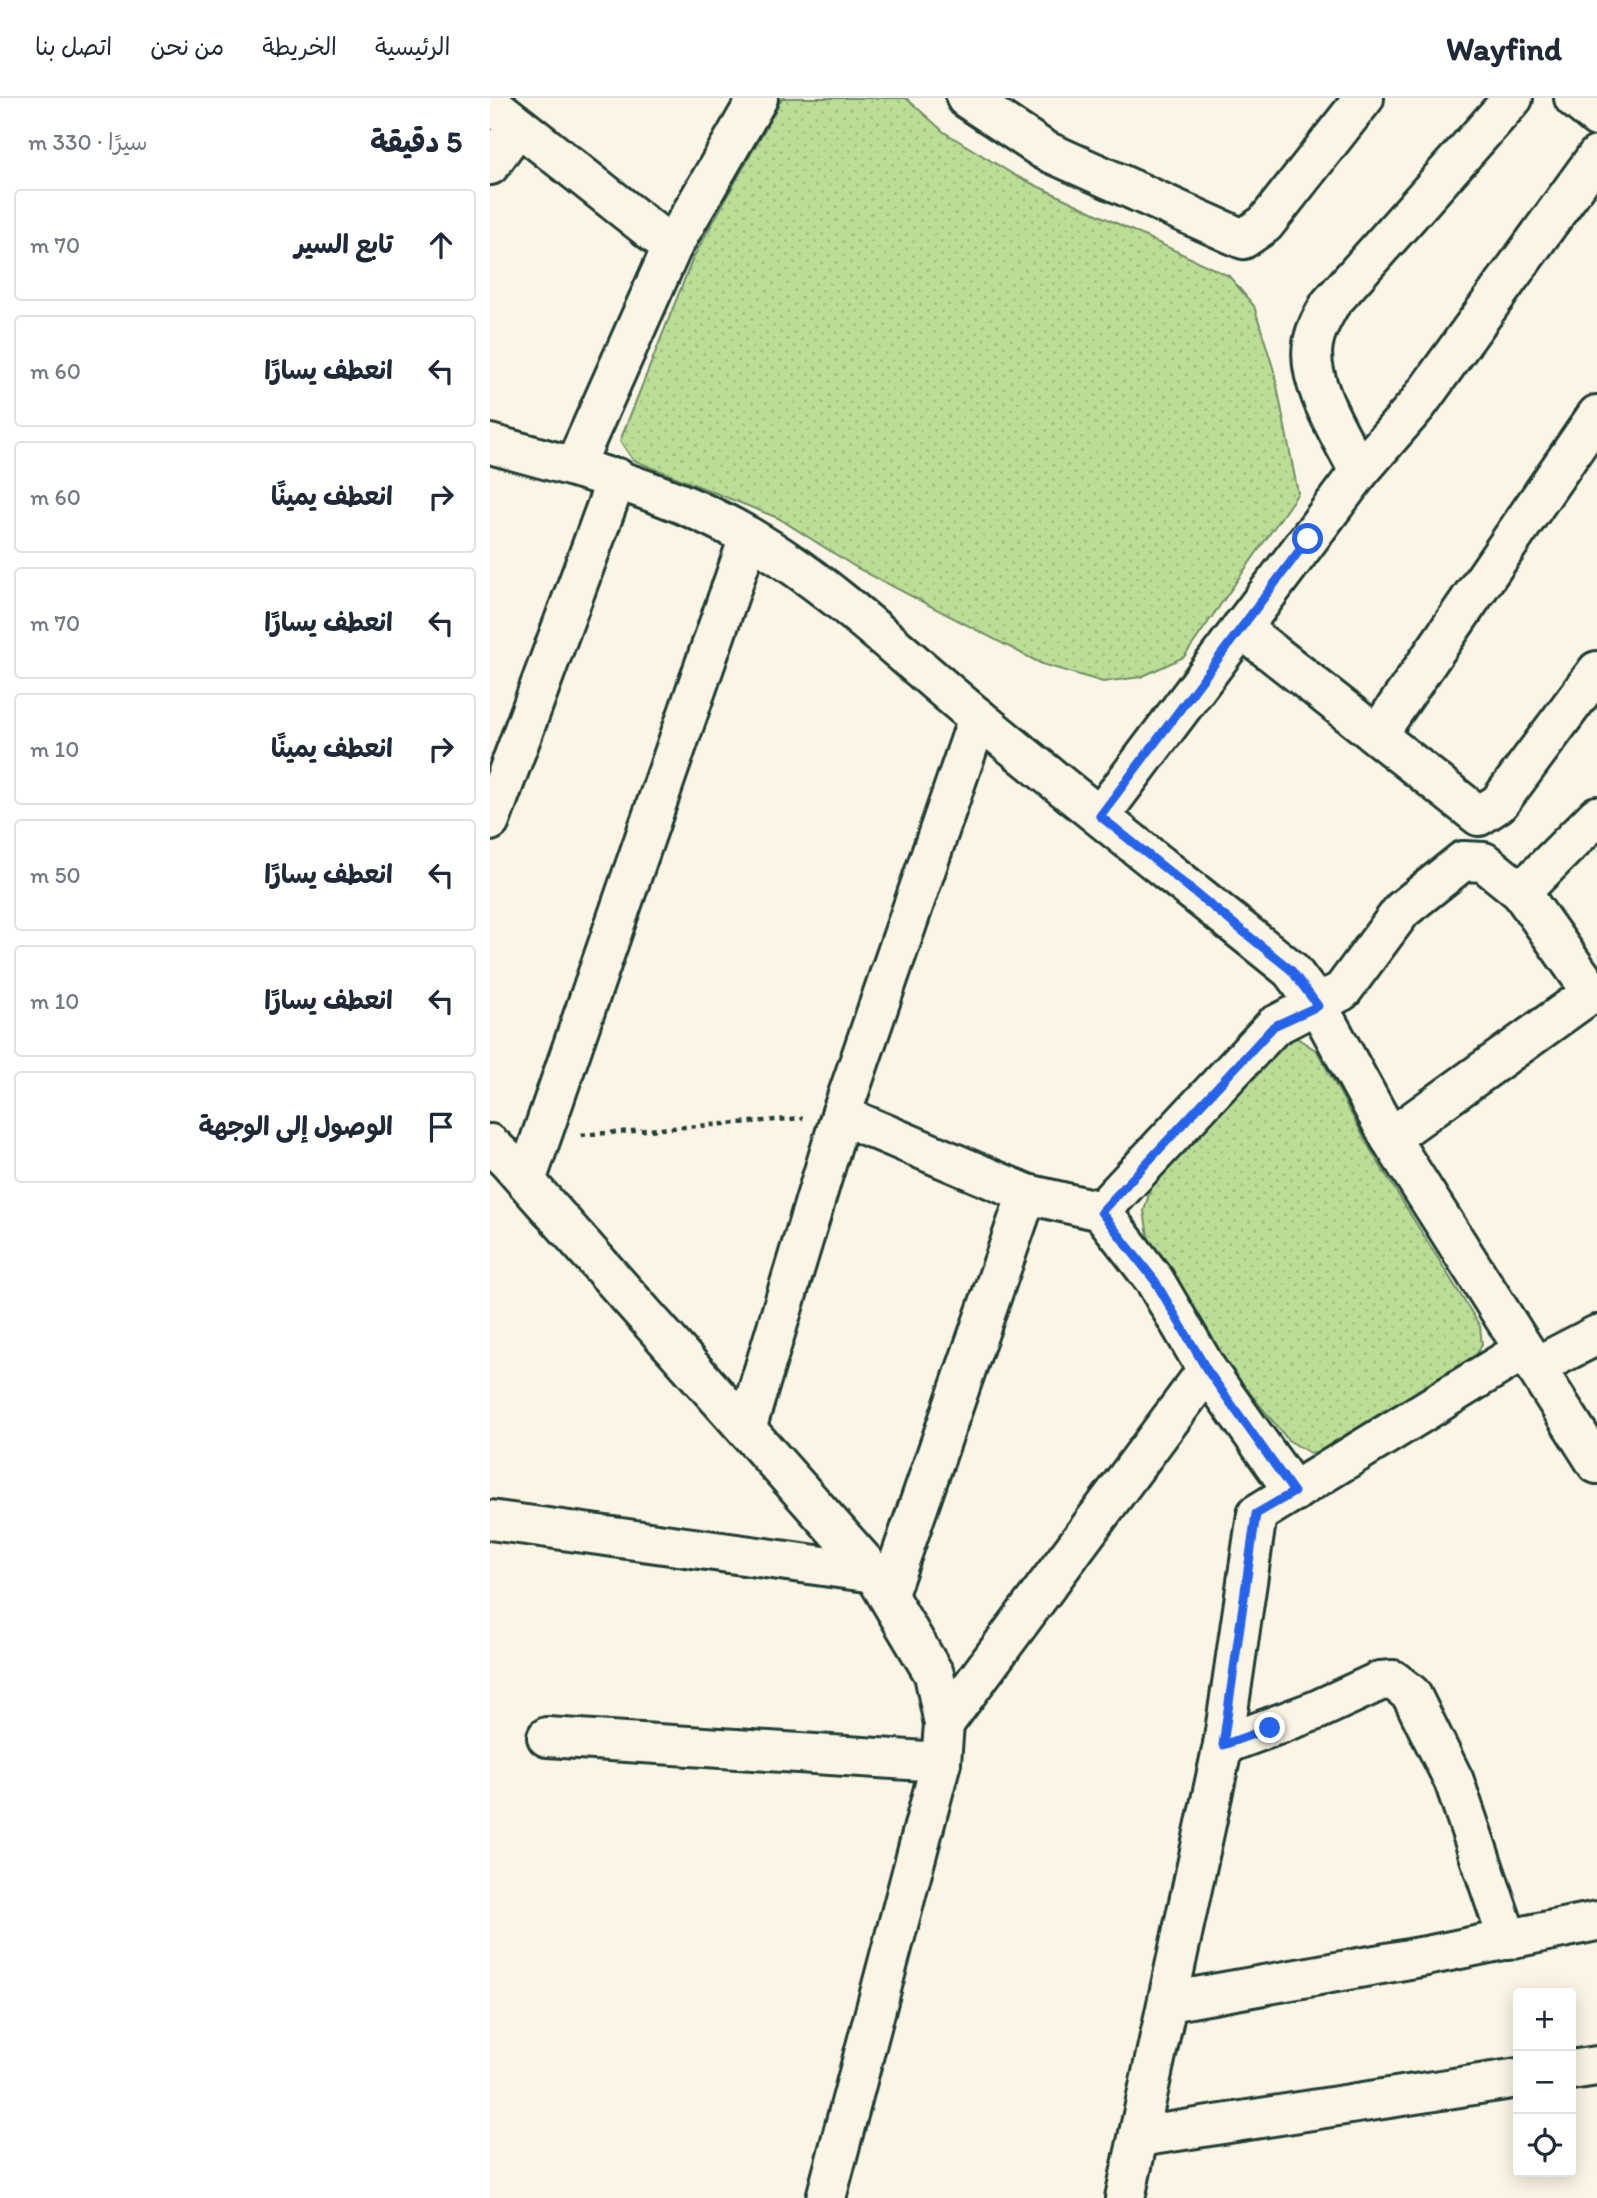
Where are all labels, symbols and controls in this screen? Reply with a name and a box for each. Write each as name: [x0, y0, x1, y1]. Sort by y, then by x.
text: Wayfind: [1446, 29, 1562, 68]
text: اتصل بنا: [35, 32, 112, 61]
text: من نحن: [150, 32, 224, 61]
text: الخريطة: [262, 32, 337, 61]
text: الرئيسية: [375, 32, 450, 61]
text: 5 دقيقة: [370, 123, 462, 160]
text: سيرًا · 330 m: [28, 128, 148, 156]
icon: ahead: [422, 226, 460, 264]
text: تابع السير: [295, 228, 393, 260]
text: 70 m: [30, 231, 80, 259]
icon: left: [422, 352, 460, 390]
text: انعطف يسارًا: [264, 354, 393, 386]
text: 60 m: [30, 357, 81, 385]
icon: right: [422, 478, 460, 516]
text: انعطف يمينًا: [271, 480, 393, 512]
text: 60 m: [30, 483, 81, 511]
route start: [1292, 523, 1323, 554]
icon: left: [422, 604, 460, 642]
text: انعطف يسارًا: [264, 606, 393, 638]
text: 70 m: [30, 609, 80, 637]
icon: right: [422, 730, 460, 768]
text: انعطف يمينًا: [271, 732, 393, 764]
text: 10 m: [30, 735, 79, 763]
icon: left: [422, 856, 460, 894]
text: انعطف يسارًا: [264, 858, 393, 890]
text: 50 m: [30, 861, 81, 889]
icon: left: [422, 982, 460, 1020]
text: انعطف يسارًا: [264, 984, 393, 1016]
text: 10 m: [30, 987, 79, 1015]
icon: arrive: [422, 1108, 460, 1146]
text: الوصول إلى الوجهة: [199, 1110, 393, 1142]
route end: [1254, 1712, 1285, 1743]
map controls: [1513, 1988, 1576, 2177]
button: +: [1513, 1988, 1576, 2051]
button: −: [1513, 2051, 1576, 2114]
button: locate: [1513, 2114, 1576, 2177]

